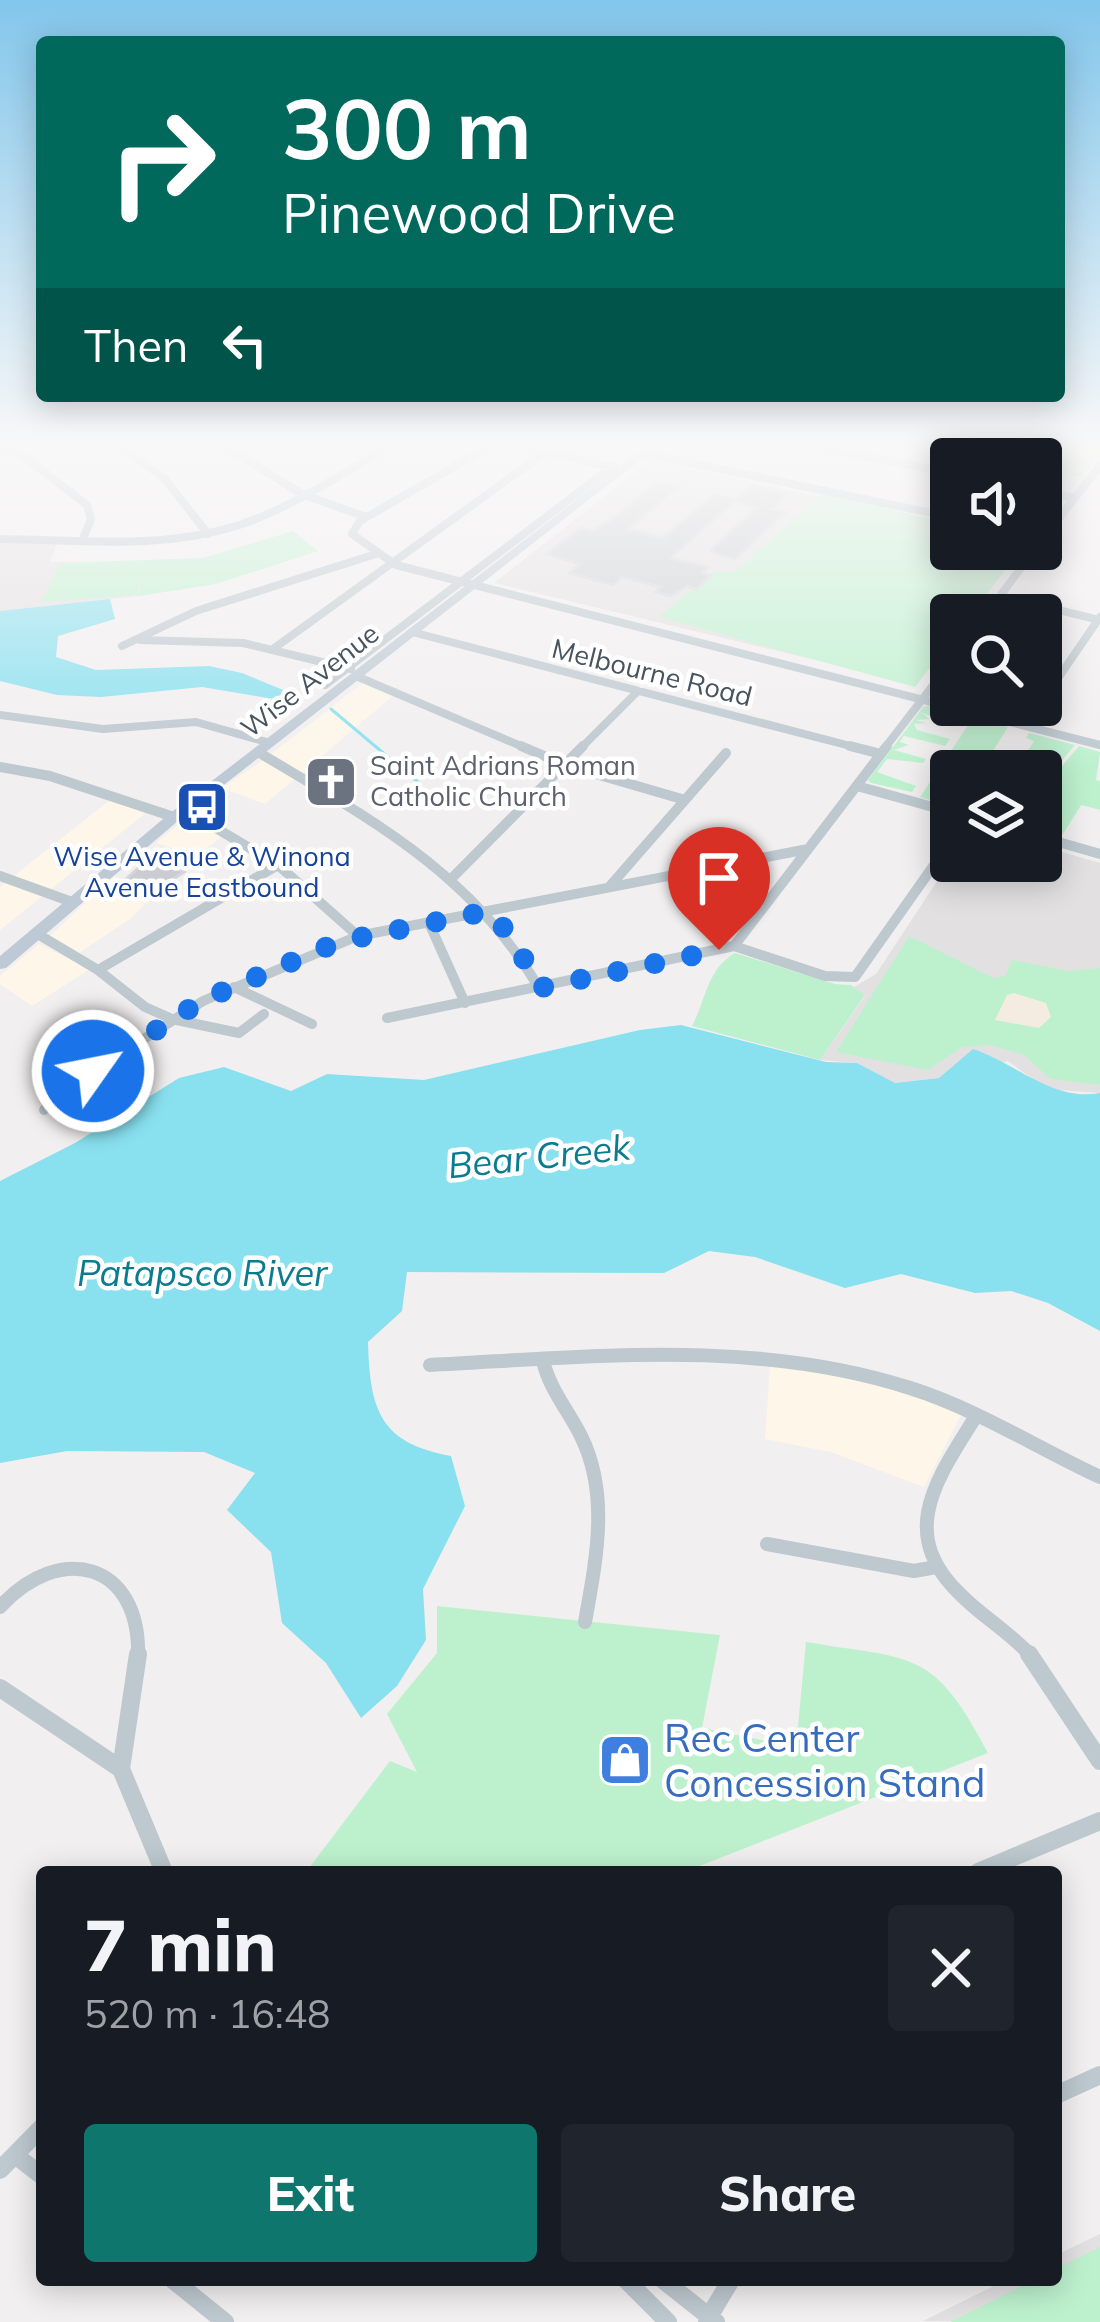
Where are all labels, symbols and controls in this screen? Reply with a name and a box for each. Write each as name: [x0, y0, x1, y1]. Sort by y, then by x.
text: 300 m: [282, 75, 532, 180]
icon: right: [84, 84, 240, 240]
text: Pinewood Drive: [282, 179, 676, 247]
icon: left: [212, 312, 278, 378]
text: Then: [84, 317, 188, 373]
map controls: [930, 438, 1062, 882]
button: sound: [930, 438, 1062, 570]
button: search: [930, 594, 1062, 726]
street label: Wise Avenue: [234, 616, 385, 745]
street label: Melbourne Road: [549, 631, 756, 713]
place label: Saint Adrians Roman Catholic Church: [370, 748, 636, 813]
button: layers: [930, 750, 1062, 882]
church icon: Saint Adrians Roman Catholic Church: [303, 754, 359, 810]
bus stop icon: Wise Avenue & Winona Avenue Eastbound: [174, 779, 230, 835]
pin: [668, 827, 770, 950]
place label: Wise Avenue & Winona Avenue Eastbound: [53, 839, 351, 904]
icon: arrive: [686, 845, 752, 911]
position arrow: [30, 1008, 156, 1134]
water label: Bear Creek: [445, 1123, 634, 1187]
water label: Patapsco River: [77, 1250, 329, 1295]
place label: Rec Center Concession Stand: [664, 1713, 985, 1807]
shop icon: Rec Center Concession Stand: [597, 1732, 653, 1788]
text: 7 min: [84, 1899, 277, 1989]
button: close: [888, 1905, 1014, 2031]
text: 520 m · 16:48: [84, 1989, 330, 2038]
button: Exit: [84, 2124, 537, 2262]
button: Share: [561, 2124, 1014, 2262]

